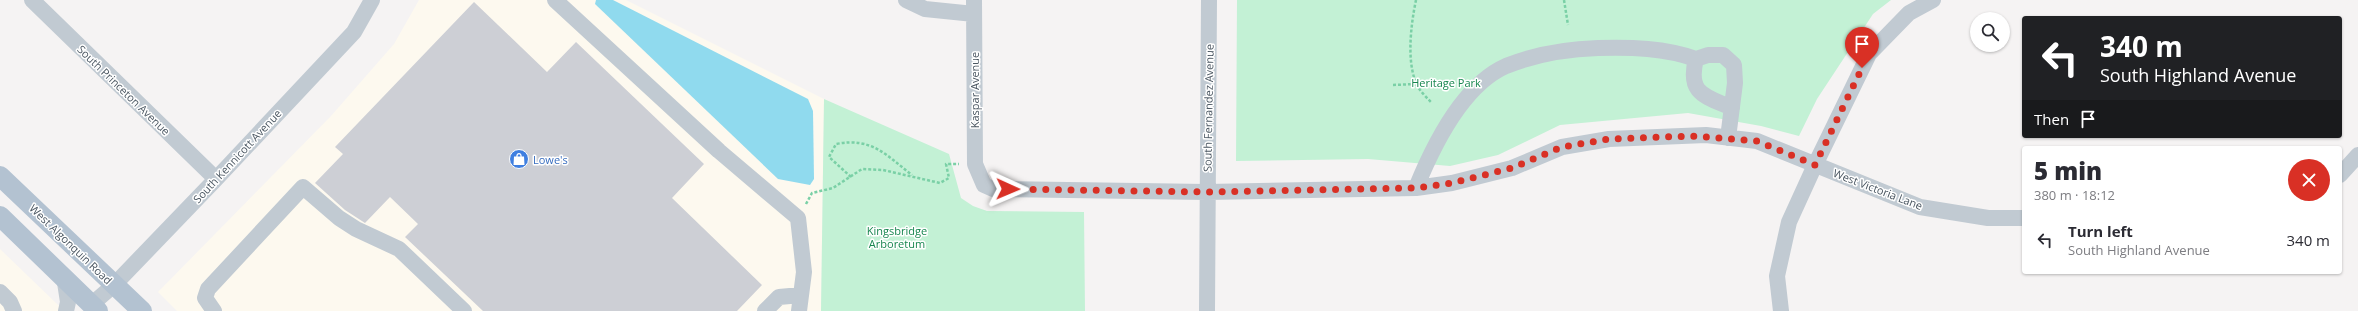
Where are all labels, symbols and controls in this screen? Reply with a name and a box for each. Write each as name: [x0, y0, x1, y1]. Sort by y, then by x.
map controls: [1970, 12, 2010, 52]
button: search: [1970, 12, 2010, 52]
pin: [1845, 27, 1879, 68]
text: 340 m: [2100, 27, 2183, 65]
icon: left: [2034, 32, 2086, 84]
icon: arrive: [1851, 33, 1873, 55]
street label: South Princeton Avenue: [74, 42, 174, 138]
street label: South Fernandez Avenue: [1199, 44, 1217, 172]
street label: Kaspar Avenue: [967, 52, 982, 128]
text: South Highland Avenue: [2100, 63, 2296, 87]
park label: Heritage Park: [1411, 75, 1481, 90]
street label: South Kennicott Avenue: [190, 106, 284, 206]
icon: arrive: [2077, 108, 2099, 130]
text: Then: [2034, 109, 2069, 129]
shop icon: Lowe's: [508, 148, 530, 170]
place label: Lowe's: [533, 152, 568, 167]
text: 5 min: [2034, 154, 2102, 187]
button: close: [2288, 159, 2330, 201]
street label: West Victoria Lane: [1831, 165, 1925, 213]
position arrow: [987, 168, 1029, 210]
text: 380 m · 18:12: [2034, 186, 2115, 204]
street label: West Algonquin Road: [26, 201, 116, 287]
text: Turn left: [2068, 221, 2133, 241]
park label: Kingsbridge Arboretum: [867, 223, 927, 251]
icon: left: [2034, 229, 2056, 251]
text: 340 m: [2286, 230, 2330, 250]
text: South Highland Avenue: [2068, 241, 2210, 259]

